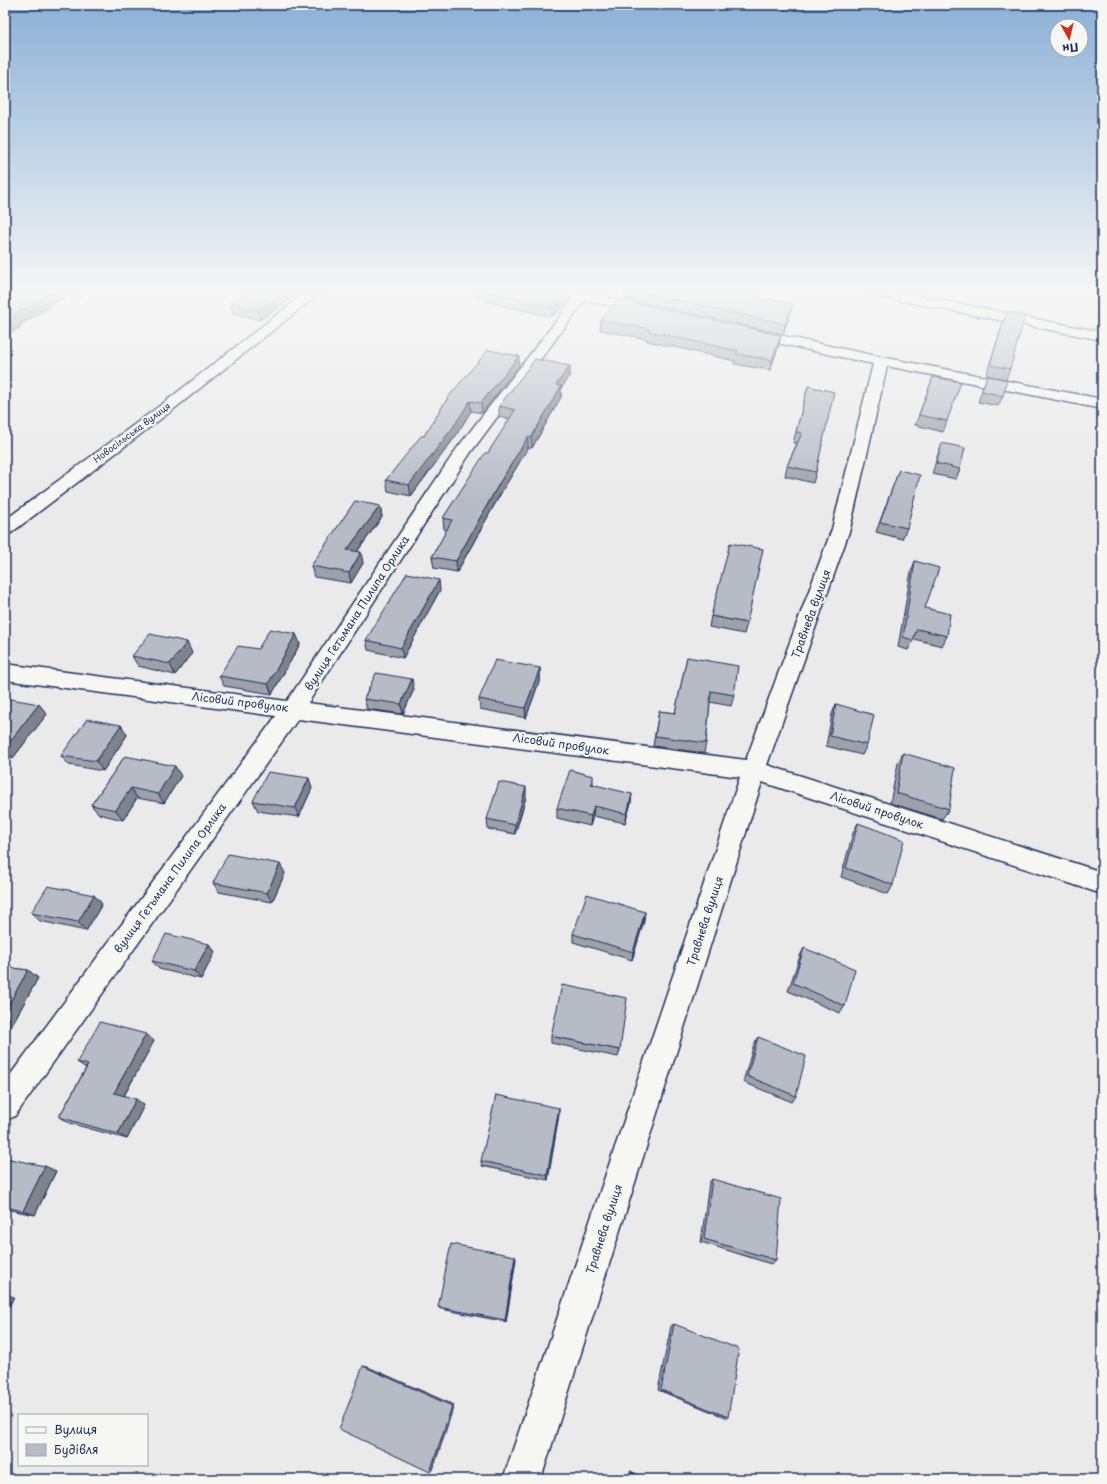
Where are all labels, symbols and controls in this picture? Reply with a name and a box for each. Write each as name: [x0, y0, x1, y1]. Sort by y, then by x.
north arrow: [1049, 18, 1089, 58]
text: Пн: [1061, 39, 1080, 58]
street label: Новосільська вулиця: [90, 398, 173, 466]
street label: вулиця Гетьмана Пилипа Орлика: [300, 532, 413, 694]
street label: Травнева вулиця: [787, 567, 835, 661]
street label: Лісовий провулок: [191, 687, 290, 716]
street label: Лісовий провулок: [512, 728, 611, 759]
street label: Лісовий провулок: [828, 786, 926, 833]
street label: вулиця Гетьмана Пилипа Орлика: [109, 799, 230, 956]
street label: Травнева вулиця: [682, 874, 727, 968]
street label: Травнева вулиця: [581, 1182, 626, 1276]
legend: [18, 1414, 148, 1466]
text: Вулиця: [54, 1420, 97, 1438]
text: Будівля: [54, 1440, 99, 1458]

